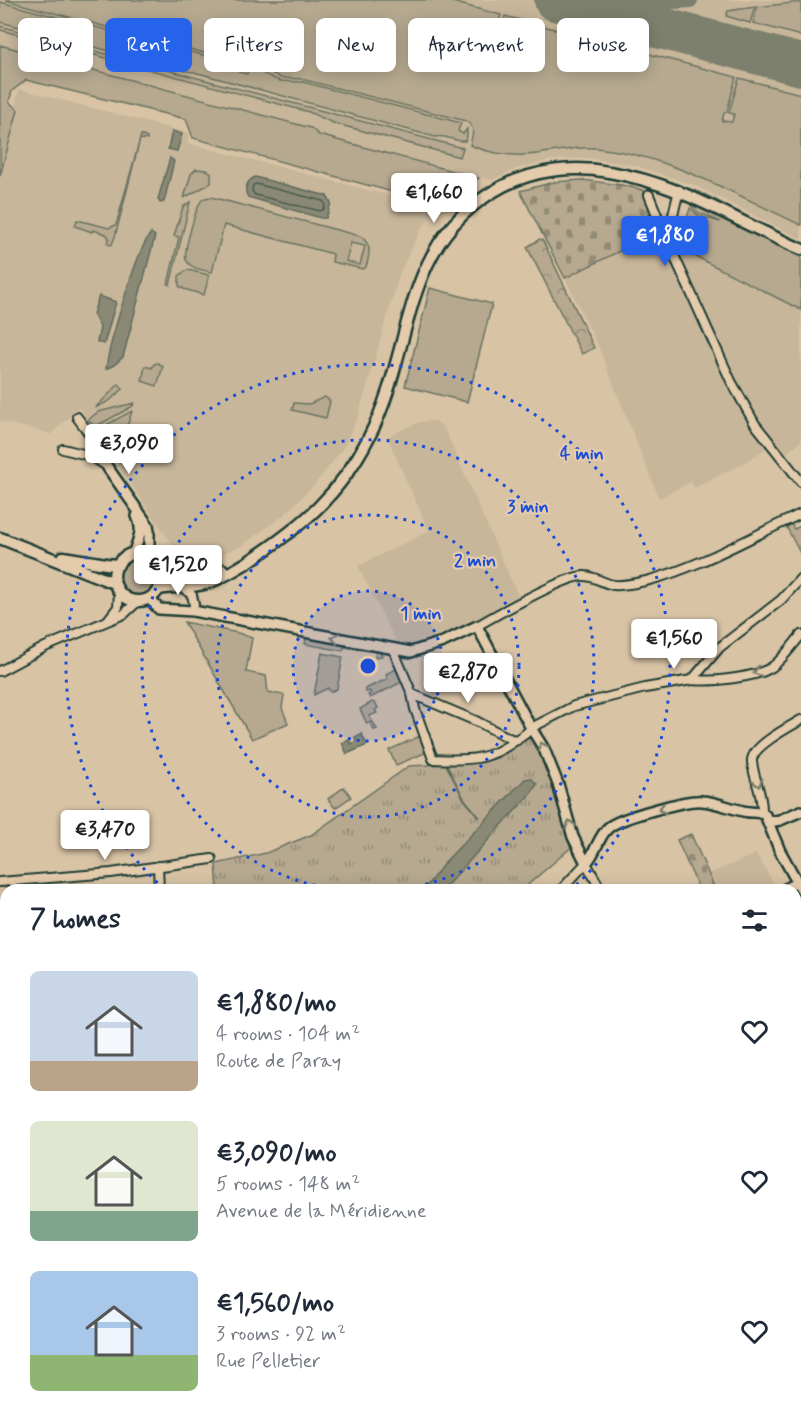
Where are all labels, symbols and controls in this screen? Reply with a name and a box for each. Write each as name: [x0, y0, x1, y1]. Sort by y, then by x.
chip: Buy: [18, 18, 93, 72]
chip: Rent: [105, 18, 192, 72]
chip: Filters: [204, 18, 304, 72]
chip: New: [316, 18, 396, 72]
chip: Apartment: [408, 18, 545, 72]
chip: House: [557, 18, 649, 72]
pin: €1,660: [385, 173, 483, 224]
text: €1,660: [405, 179, 463, 206]
pin: €1,880: [616, 216, 714, 267]
text: €1,880: [635, 222, 695, 249]
pin: €3,090: [80, 424, 178, 475]
text: €3,090: [99, 430, 159, 457]
text: 4 min: [560, 442, 604, 466]
text: 3 min: [507, 495, 549, 519]
pin: €1,520: [129, 545, 227, 596]
text: 2 min: [454, 549, 496, 573]
text: €1,520: [148, 551, 208, 578]
text: 1 min: [400, 602, 442, 626]
pin: €1,560: [625, 619, 723, 670]
text: €1,560: [645, 625, 703, 652]
one-way arrow: [331, 632, 341, 645]
pin: €2,870: [419, 653, 517, 704]
centre of rings: [358, 656, 378, 676]
text: €2,870: [438, 659, 498, 686]
one-way arrow: [753, 665, 763, 677]
one-way arrow: [538, 742, 549, 752]
one-way arrow: [751, 778, 763, 788]
one-way arrow: [657, 801, 667, 814]
pin: €3,470: [56, 810, 154, 861]
text: €3,470: [75, 816, 135, 843]
one-way arrow: [564, 819, 577, 829]
text: 7 homes: [30, 903, 121, 937]
icon: filters: [738, 904, 771, 937]
text: €1,880/mo: [216, 987, 336, 1021]
icon: home: [78, 995, 150, 1067]
icon: heart: [738, 1015, 771, 1048]
text: 4 rooms · 104 m²: [216, 1021, 360, 1048]
text: Route de Paray: [216, 1048, 341, 1075]
text: €3,090/mo: [216, 1137, 337, 1171]
icon: home: [78, 1145, 150, 1217]
icon: heart: [738, 1165, 771, 1198]
text: 5 rooms · 148 m²: [216, 1171, 360, 1198]
text: Avenue de la Méridienne: [216, 1198, 427, 1225]
text: €1,560/mo: [216, 1287, 334, 1321]
icon: home: [78, 1295, 150, 1367]
icon: heart: [738, 1315, 771, 1348]
text: 3 rooms · 92 m²: [216, 1321, 346, 1348]
text: Rue Pelletier: [216, 1348, 321, 1375]

